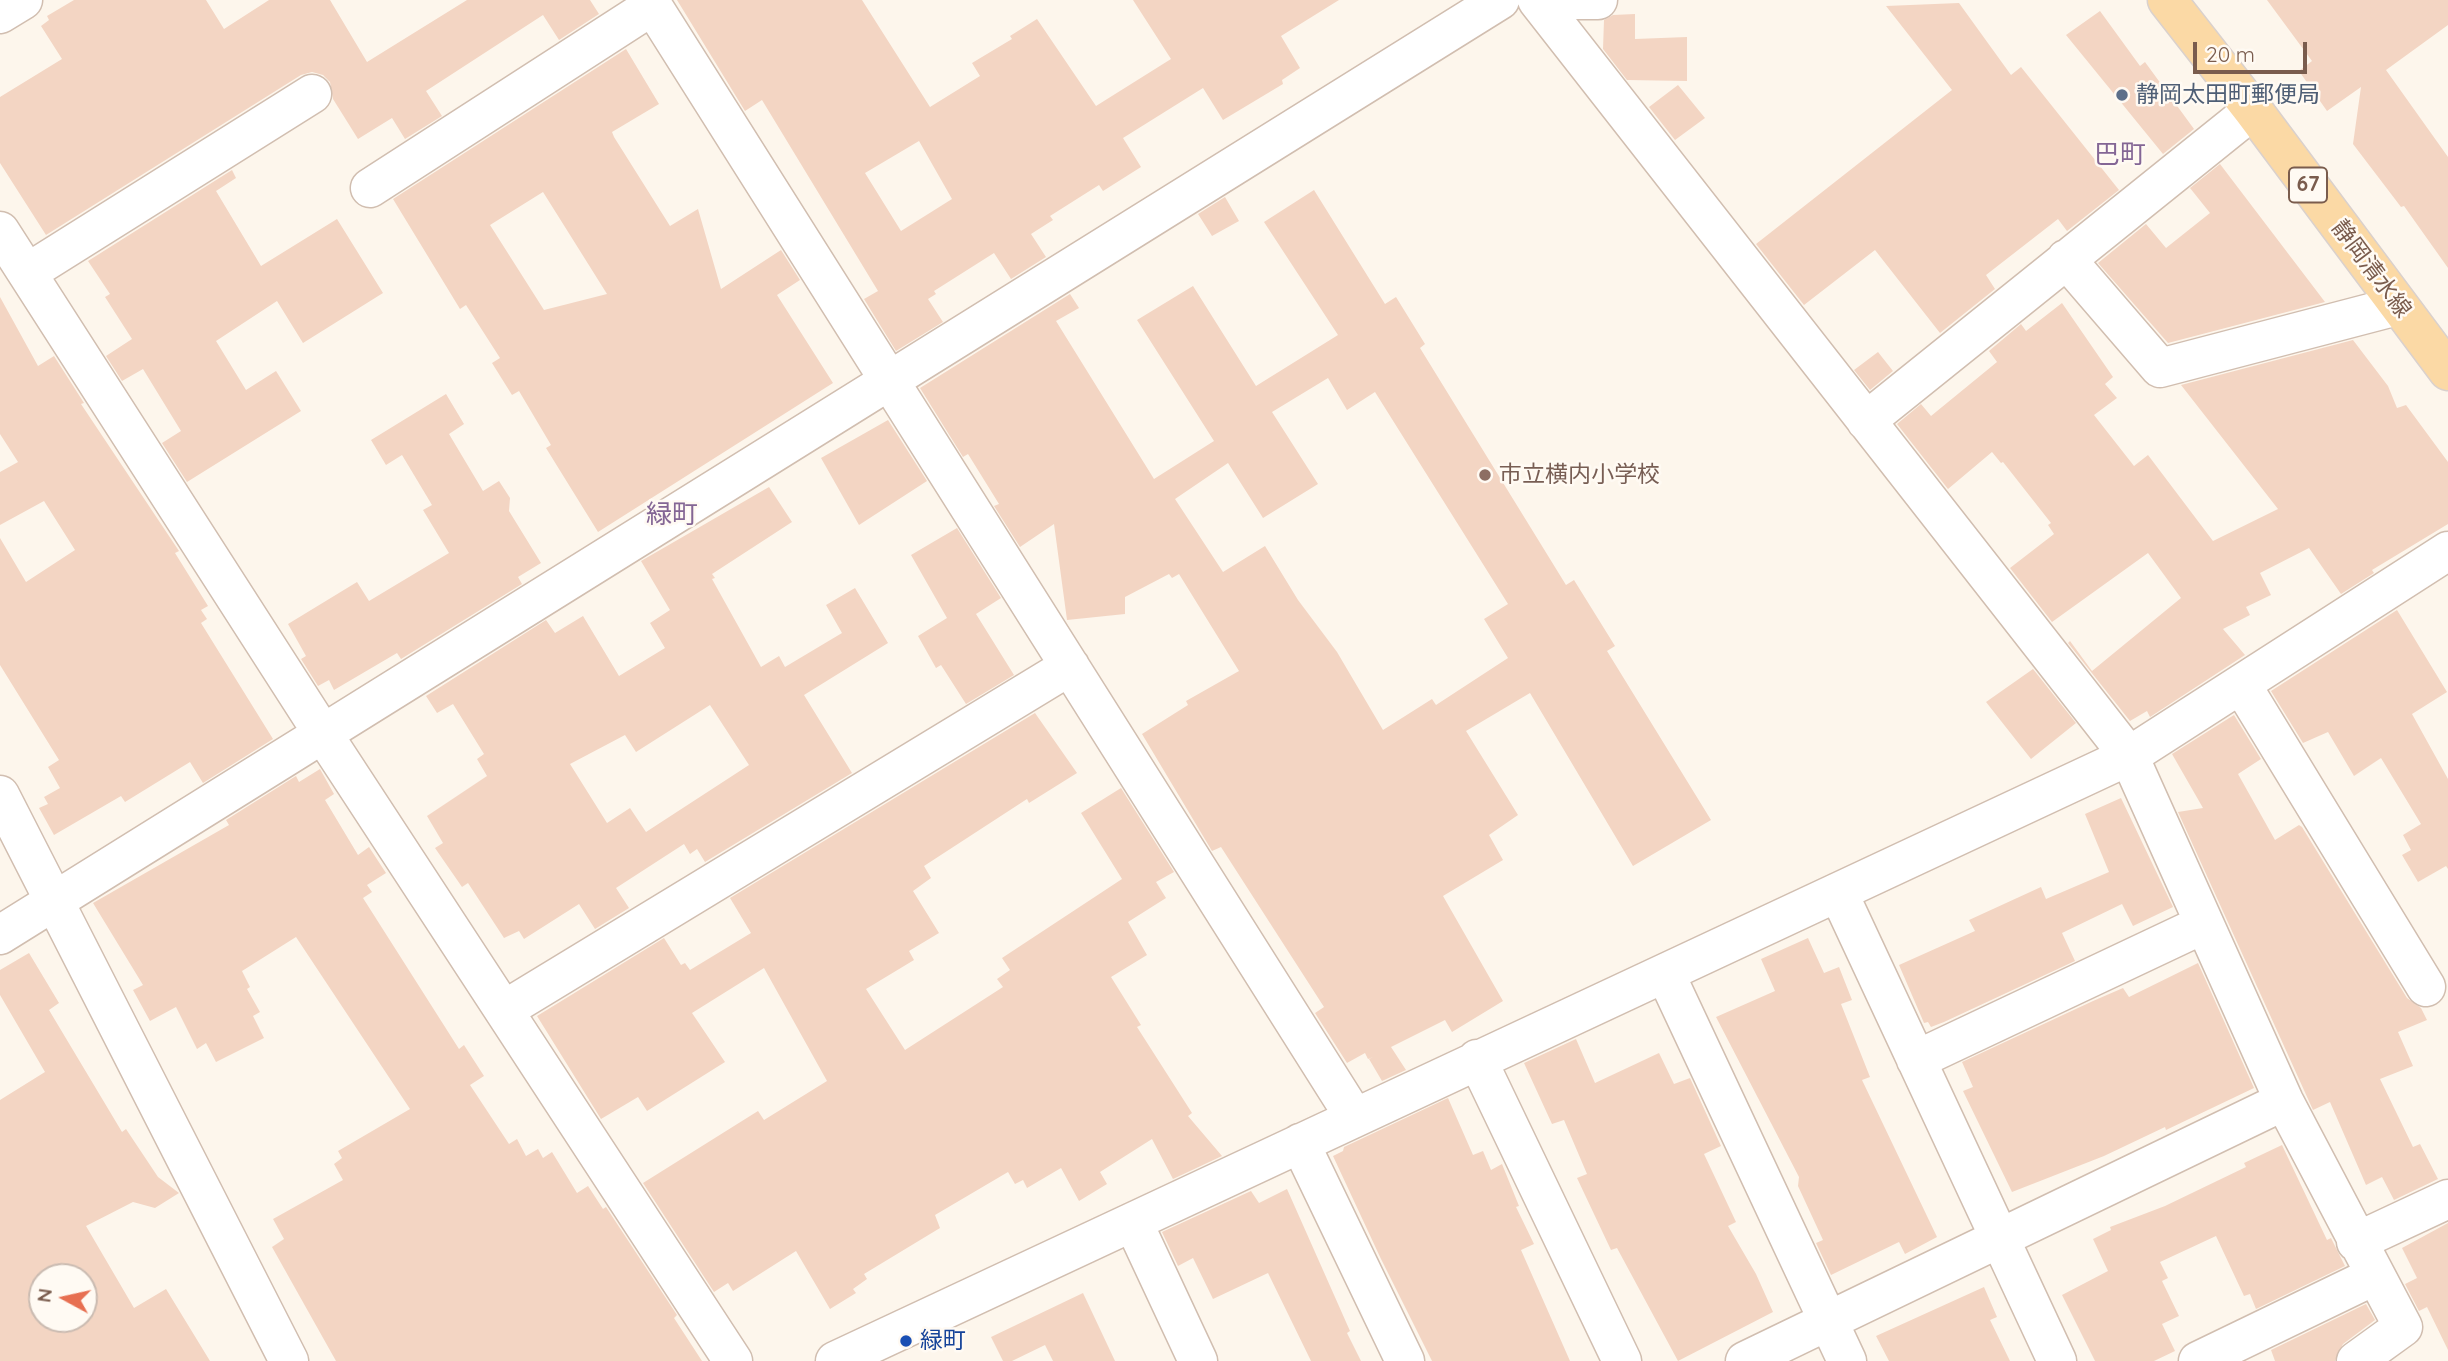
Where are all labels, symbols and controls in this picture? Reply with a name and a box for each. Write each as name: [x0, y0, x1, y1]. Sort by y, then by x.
scale bar: [2196, 28, 2310, 72]
text: 20 m: [2206, 41, 2255, 67]
place label: 静岡太田町郵便局: [2136, 81, 2320, 109]
marker: 静岡太田町郵便局: [2114, 87, 2130, 103]
district label: 巴町: [2094, 139, 2146, 171]
road number: 67: [2289, 168, 2327, 202]
street label: 静岡清水線: [2325, 215, 2417, 323]
place label: 市立横内小学校: [1499, 461, 1660, 489]
marker: 市立横内小学校: [1477, 467, 1493, 483]
district label: 緑町: [646, 499, 698, 531]
north arrow: [28, 1263, 98, 1333]
text: N: [31, 1287, 57, 1304]
place label: 緑町: [920, 1327, 966, 1355]
marker: 緑町: [898, 1333, 914, 1349]

